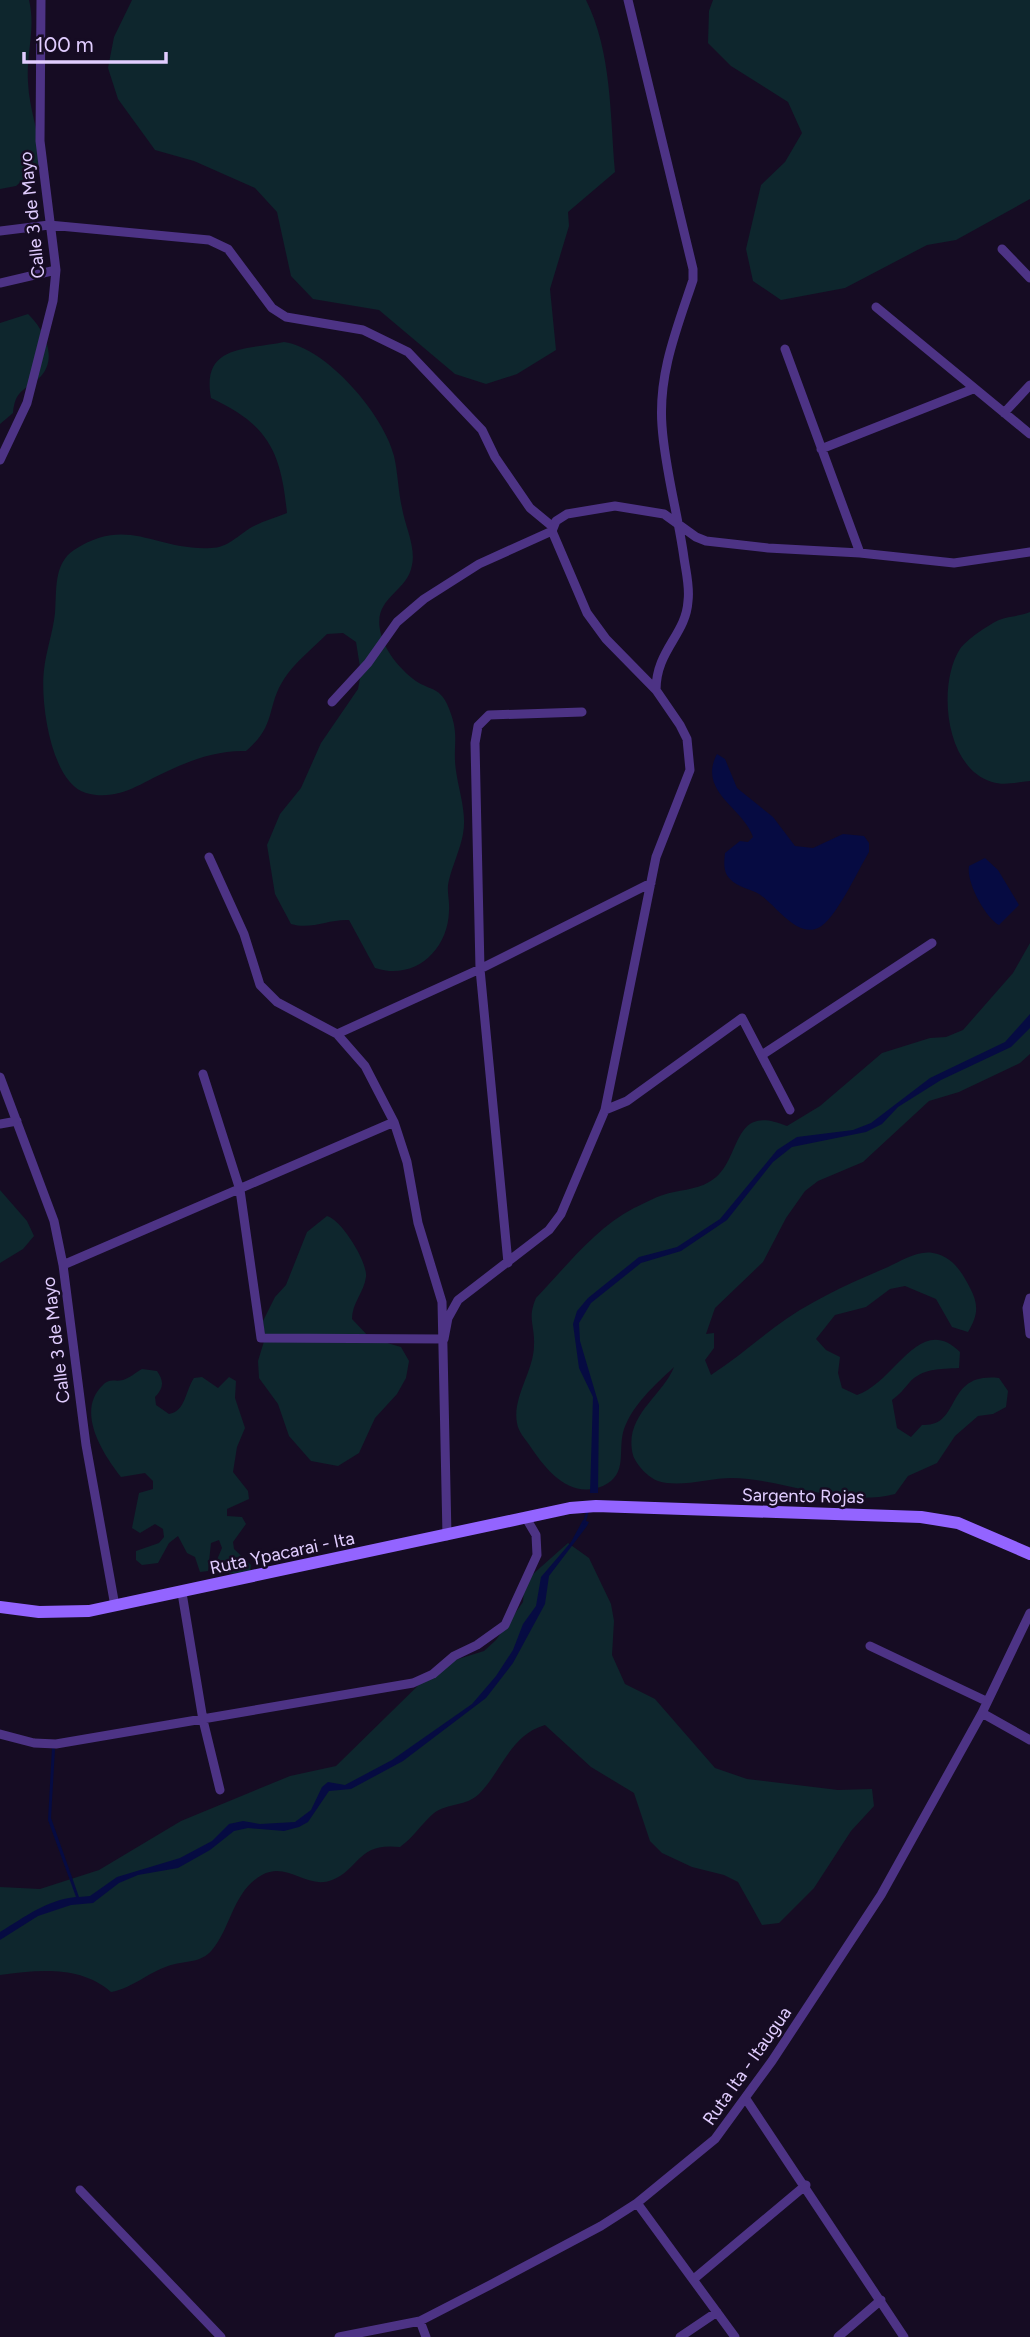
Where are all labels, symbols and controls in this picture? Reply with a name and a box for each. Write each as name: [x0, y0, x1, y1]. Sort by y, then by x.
scale bar: [24, 21, 166, 65]
text: 100 m: [35, 32, 94, 57]
street label: Calle 3 de Mayo: [14, 151, 50, 279]
street label: Calle 3 de Mayo: [37, 1275, 75, 1405]
street label: Sargento Rojas: [742, 1484, 864, 1508]
street label: Ruta Ypacarai - Ita: [208, 1527, 356, 1579]
street label: Ruta Ita - Itaugua: [698, 2003, 796, 2129]

